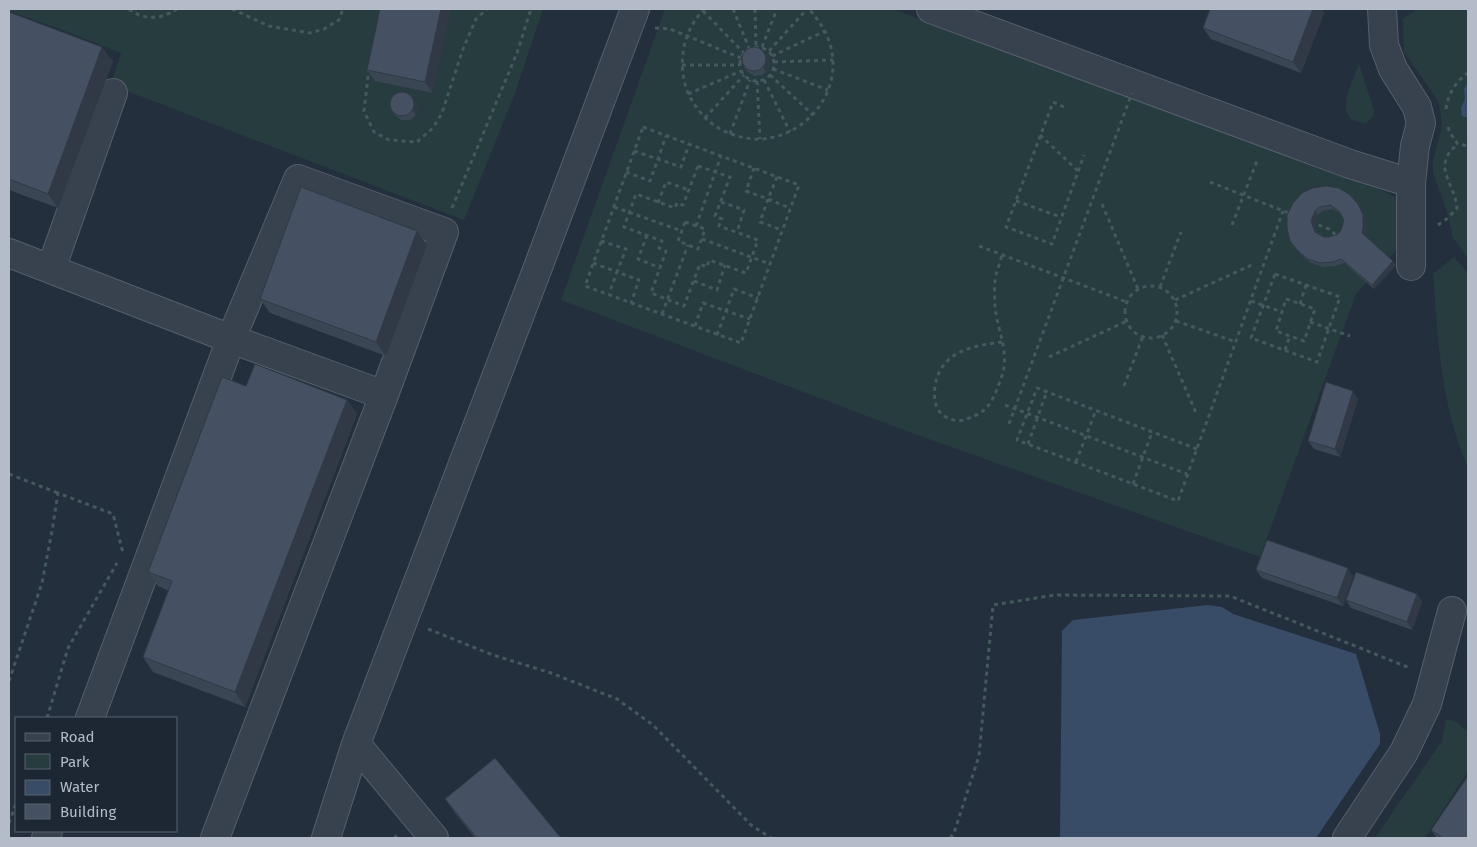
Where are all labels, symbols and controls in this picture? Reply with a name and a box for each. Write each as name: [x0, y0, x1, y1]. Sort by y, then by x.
legend: [15, 717, 178, 832]
text: Road: [60, 728, 95, 746]
text: Park: [60, 753, 90, 771]
text: Water: [60, 778, 99, 796]
text: Building: [60, 803, 116, 821]

